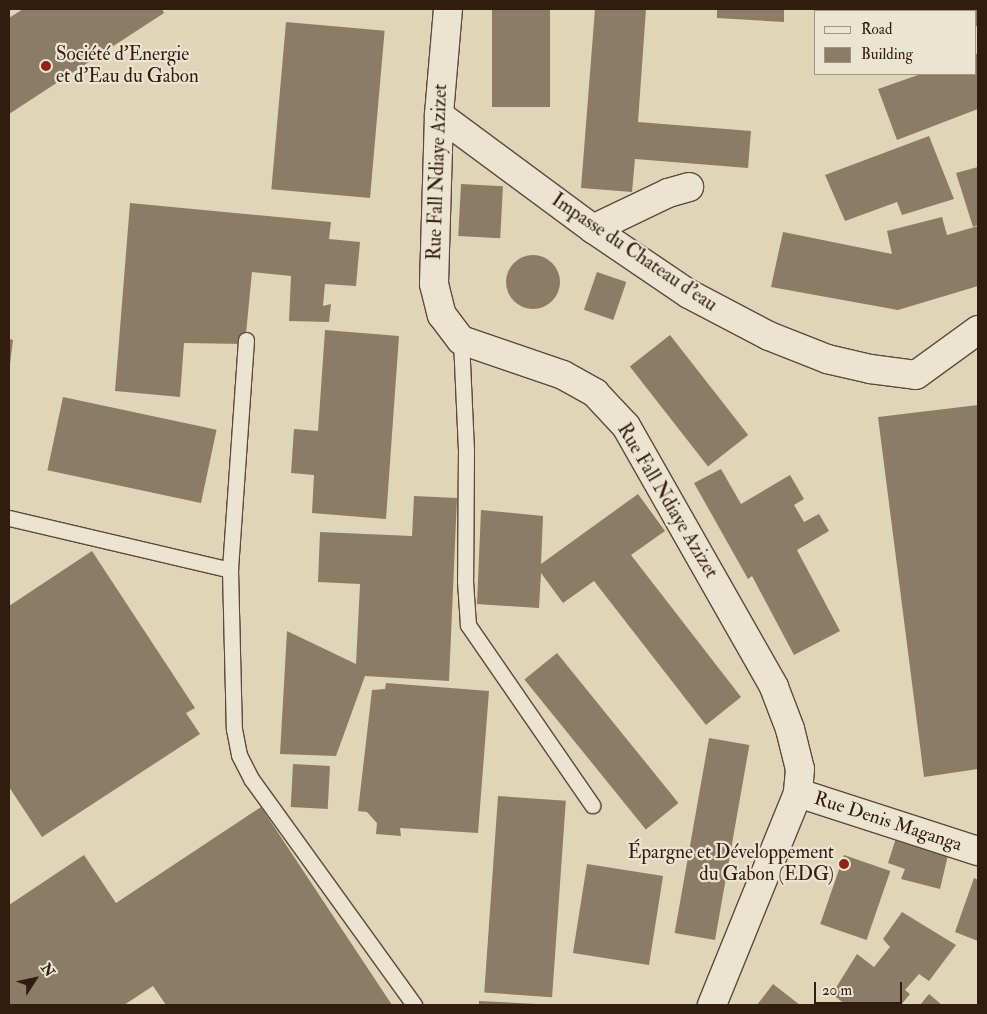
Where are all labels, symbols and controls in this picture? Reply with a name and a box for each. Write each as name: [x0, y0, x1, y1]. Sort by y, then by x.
legend: [814, 10, 977, 75]
text: Road: [861, 20, 892, 39]
place label: Société d'Energie et d'Eau du Gabon: [56, 44, 199, 88]
text: Building: [861, 45, 913, 64]
marker: Société d'Energie et d'Eau du Gabon: [40, 60, 52, 72]
street label: Rue Fall Ndiaye Azizet: [424, 83, 452, 261]
street label: Impasse du Chateau d'eau: [547, 189, 721, 317]
street label: Rue Fall Ndiaye Azizet: [612, 419, 722, 583]
street label: Rue Denis Maganga: [811, 787, 965, 857]
place label: Épargne et Développement du Gabon (EDG): [628, 842, 834, 886]
marker: Épargne et Développement du Gabon (EDG): [838, 858, 850, 870]
north arrow: [10, 954, 60, 1004]
text: N: [37, 960, 58, 980]
scale bar: [817, 972, 904, 1004]
text: 20 m: [822, 981, 852, 1000]

